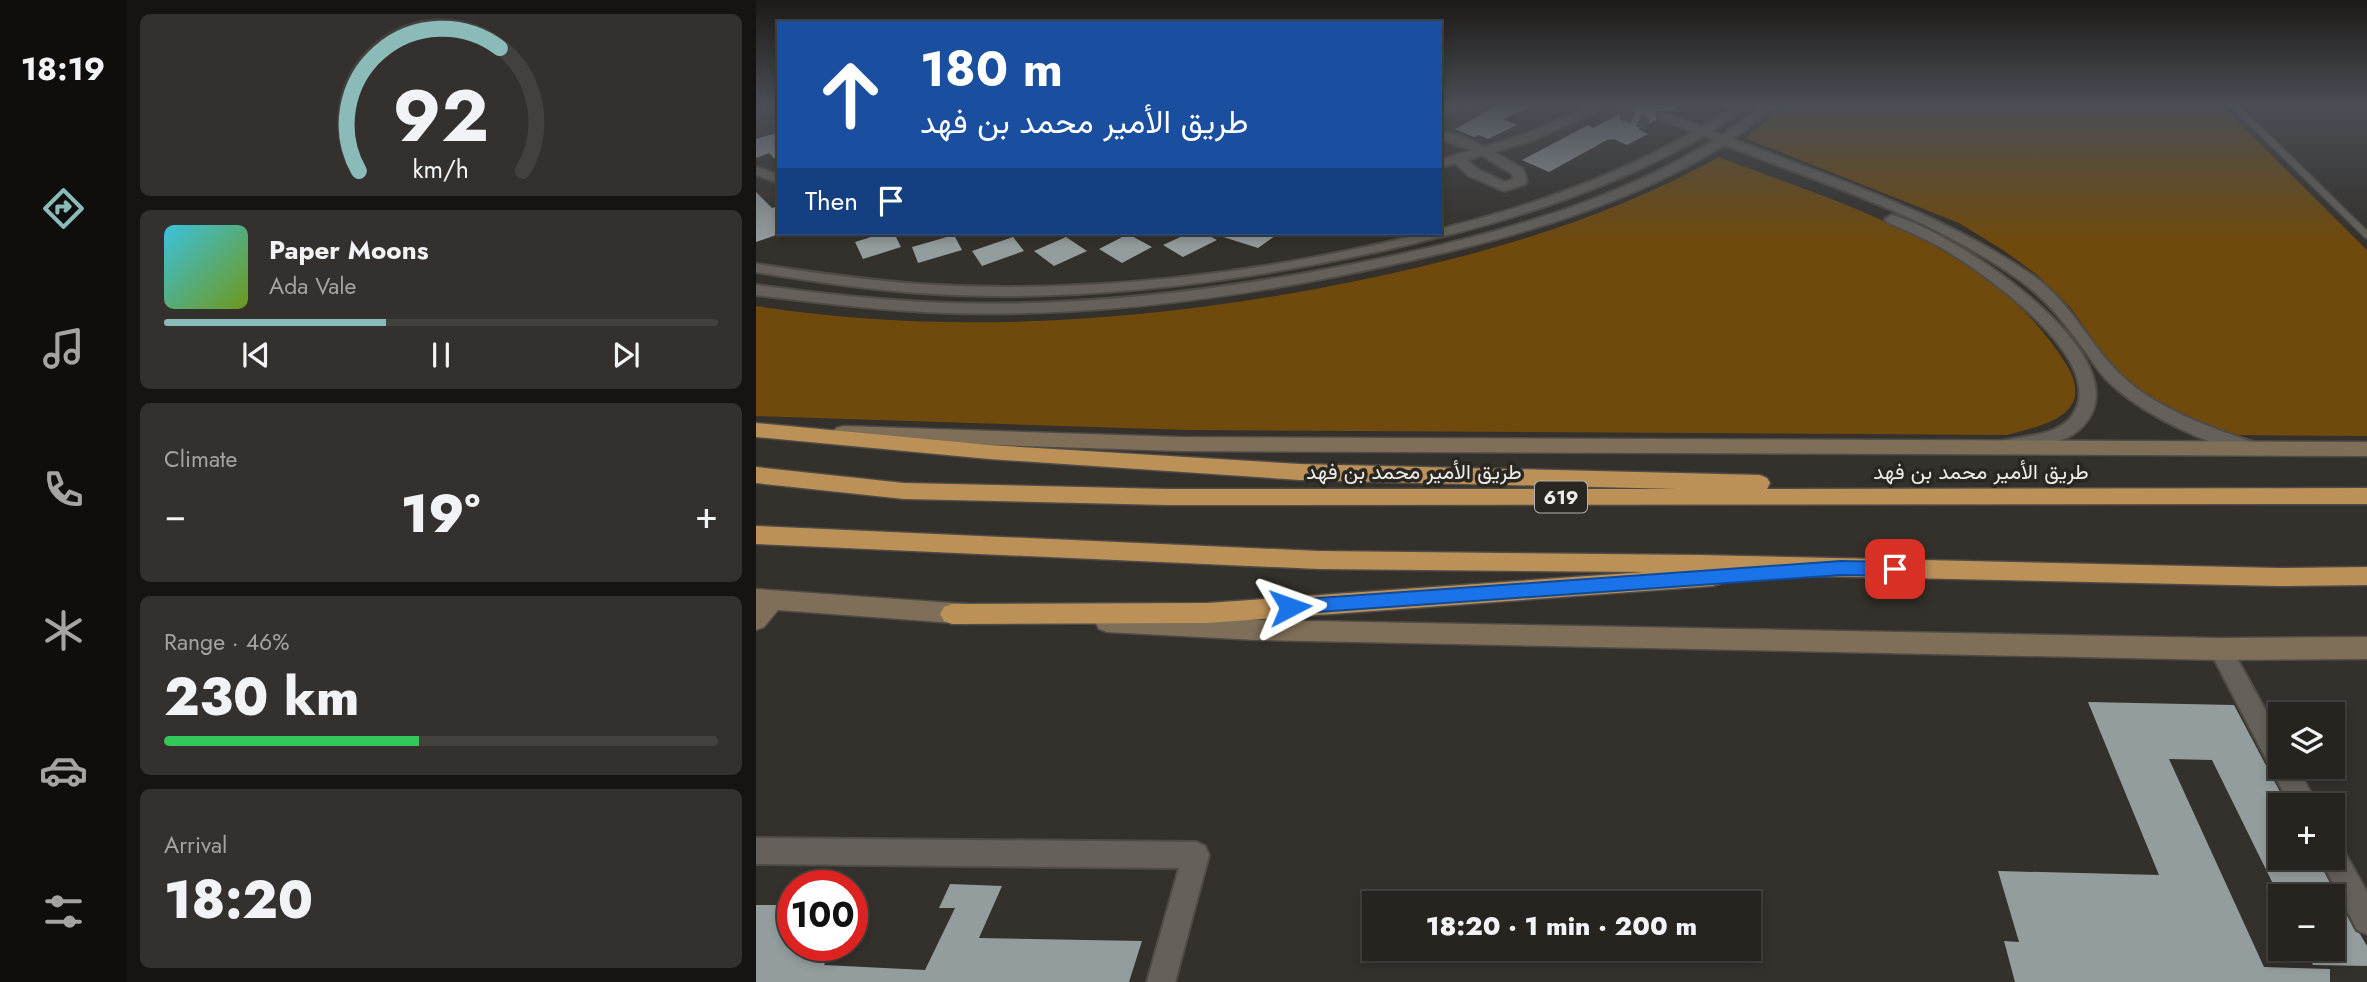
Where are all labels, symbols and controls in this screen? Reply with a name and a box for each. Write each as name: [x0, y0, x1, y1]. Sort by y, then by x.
text: 180 m: [920, 34, 1063, 104]
text: 18:19: [21, 46, 105, 92]
icon: ahead: [805, 49, 896, 140]
text: 92: [393, 63, 489, 168]
text: طريق الأمير محمد بن فهد: [920, 99, 1248, 145]
text: km/h: [413, 151, 469, 187]
text: Then: [805, 182, 858, 220]
icon: arrive: [872, 182, 910, 220]
icon: directions: [39, 184, 88, 233]
text: Paper Moons: [269, 231, 429, 269]
text: Ada Vale: [269, 269, 356, 303]
icon: music: [39, 324, 88, 373]
icon: previous: [237, 336, 275, 374]
icon: pause: [422, 336, 460, 374]
icon: next: [607, 336, 645, 374]
text: Climate: [164, 442, 237, 476]
street label: طريق الأمير محمد بن فهد: [1306, 457, 1522, 487]
street label: طريق الأمير محمد بن فهد: [1873, 457, 2089, 487]
icon: phone: [39, 465, 88, 514]
text: 19°: [401, 476, 480, 552]
road number: 619: [1535, 482, 1587, 512]
text: −: [164, 487, 186, 542]
text: +: [695, 487, 718, 542]
pin: [1865, 539, 1925, 599]
icon: arrive: [1876, 550, 1914, 588]
position arrow: [1253, 570, 1327, 644]
icon: climate: [39, 606, 88, 655]
text: Range · 46%: [164, 625, 290, 659]
text: 230 km: [164, 659, 359, 735]
map controls: [2268, 702, 2345, 961]
button: layers: [2268, 702, 2345, 779]
icon: car: [39, 746, 88, 795]
button: +: [2268, 793, 2345, 870]
text: Arrival: [164, 828, 227, 862]
text: 18:20: [164, 862, 313, 938]
speed limit sign: 100: [777, 870, 868, 961]
button: −: [2268, 884, 2345, 961]
icon: filters: [39, 887, 88, 936]
text: 18:20 · 1 min · 200 m: [1426, 907, 1697, 945]

